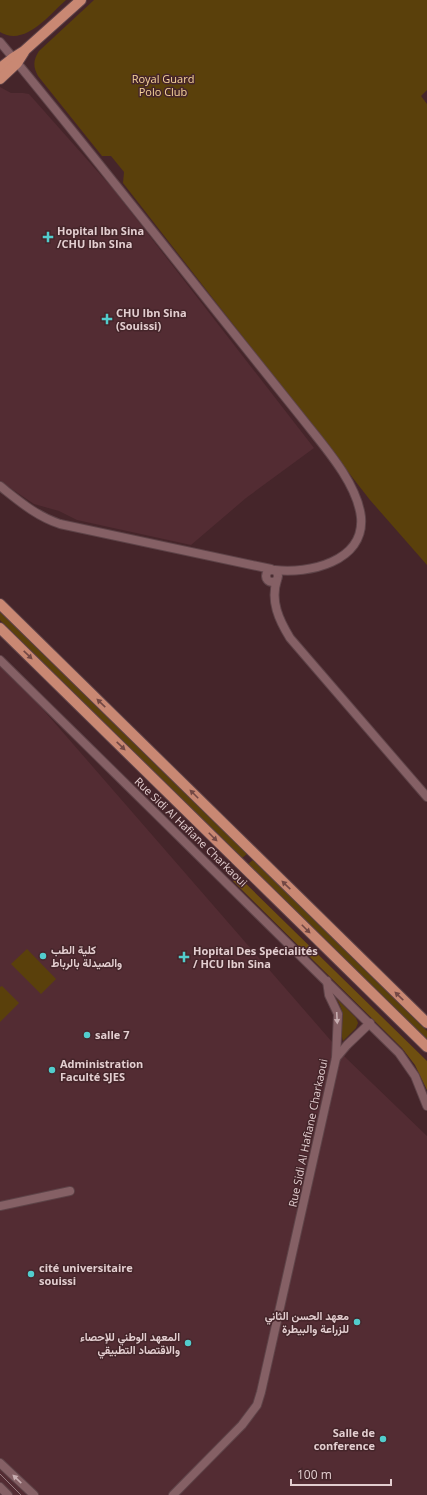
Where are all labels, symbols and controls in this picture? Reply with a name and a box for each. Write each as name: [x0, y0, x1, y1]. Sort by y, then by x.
park label: Royal Guard Polo Club: [132, 71, 194, 99]
place label: Hopital Ibn Sina /CHU Ibn SIna: [57, 223, 144, 251]
marker: Hopital Ibn Sina /CHU Ibn SIna: [42, 231, 54, 243]
place label: CHU Ibn Sina (Souissi): [116, 305, 187, 333]
marker: CHU Ibn Sina (Souissi): [101, 313, 113, 325]
one-way arrow: [23, 650, 33, 660]
one-way arrow: [96, 698, 106, 708]
one-way arrow: [116, 741, 126, 751]
street label: Rue Sidi Al Hafiane Charkaoui: [132, 774, 251, 890]
one-way arrow: [189, 789, 199, 799]
one-way arrow: [209, 832, 218, 842]
one-way arrow: [281, 880, 291, 890]
one-way arrow: [301, 924, 311, 933]
place label: كلية الطب والصيدلة بالرباط: [51, 942, 122, 970]
place label: Hopital Des Spécialités / HCU Ibn Sina: [193, 943, 318, 971]
marker: كلية الطب والصيدلة بالرباط: [38, 951, 48, 961]
marker: Hopital Des Spécialités / HCU Ibn Sina: [178, 951, 190, 963]
one-way arrow: [394, 991, 404, 1001]
one-way arrow: [334, 1011, 341, 1024]
place label: salle 7: [95, 1027, 129, 1042]
marker: salle 7: [82, 1030, 92, 1040]
place label: Administration Faculté SJES: [60, 1056, 143, 1084]
street label: Rue Sidi Al Hafiane Charkaoui: [284, 1057, 331, 1208]
marker: Administration Faculté SJES: [47, 1065, 57, 1075]
place label: cité universitaire souissi: [39, 1260, 133, 1288]
marker: cité universitaire souissi: [26, 1269, 36, 1279]
place label: معهد الحسن الثاني للزراعة والبيطرة: [265, 1308, 349, 1336]
marker: معهد الحسن الثاني للزراعة والبيطرة: [352, 1317, 362, 1327]
place label: المعهد الوطني للإحصاء والاقتصاد التطبيقي: [80, 1329, 180, 1359]
marker: المعهد الوطني للإحصاء والاقتصاد التطبيقي: [183, 1338, 193, 1348]
place label: Salle de conference: [314, 1425, 375, 1453]
marker: Salle de conference: [378, 1434, 388, 1444]
scale bar: [291, 1461, 391, 1487]
text: 100 m: [297, 1466, 332, 1483]
one-way arrow: [12, 1474, 22, 1484]

